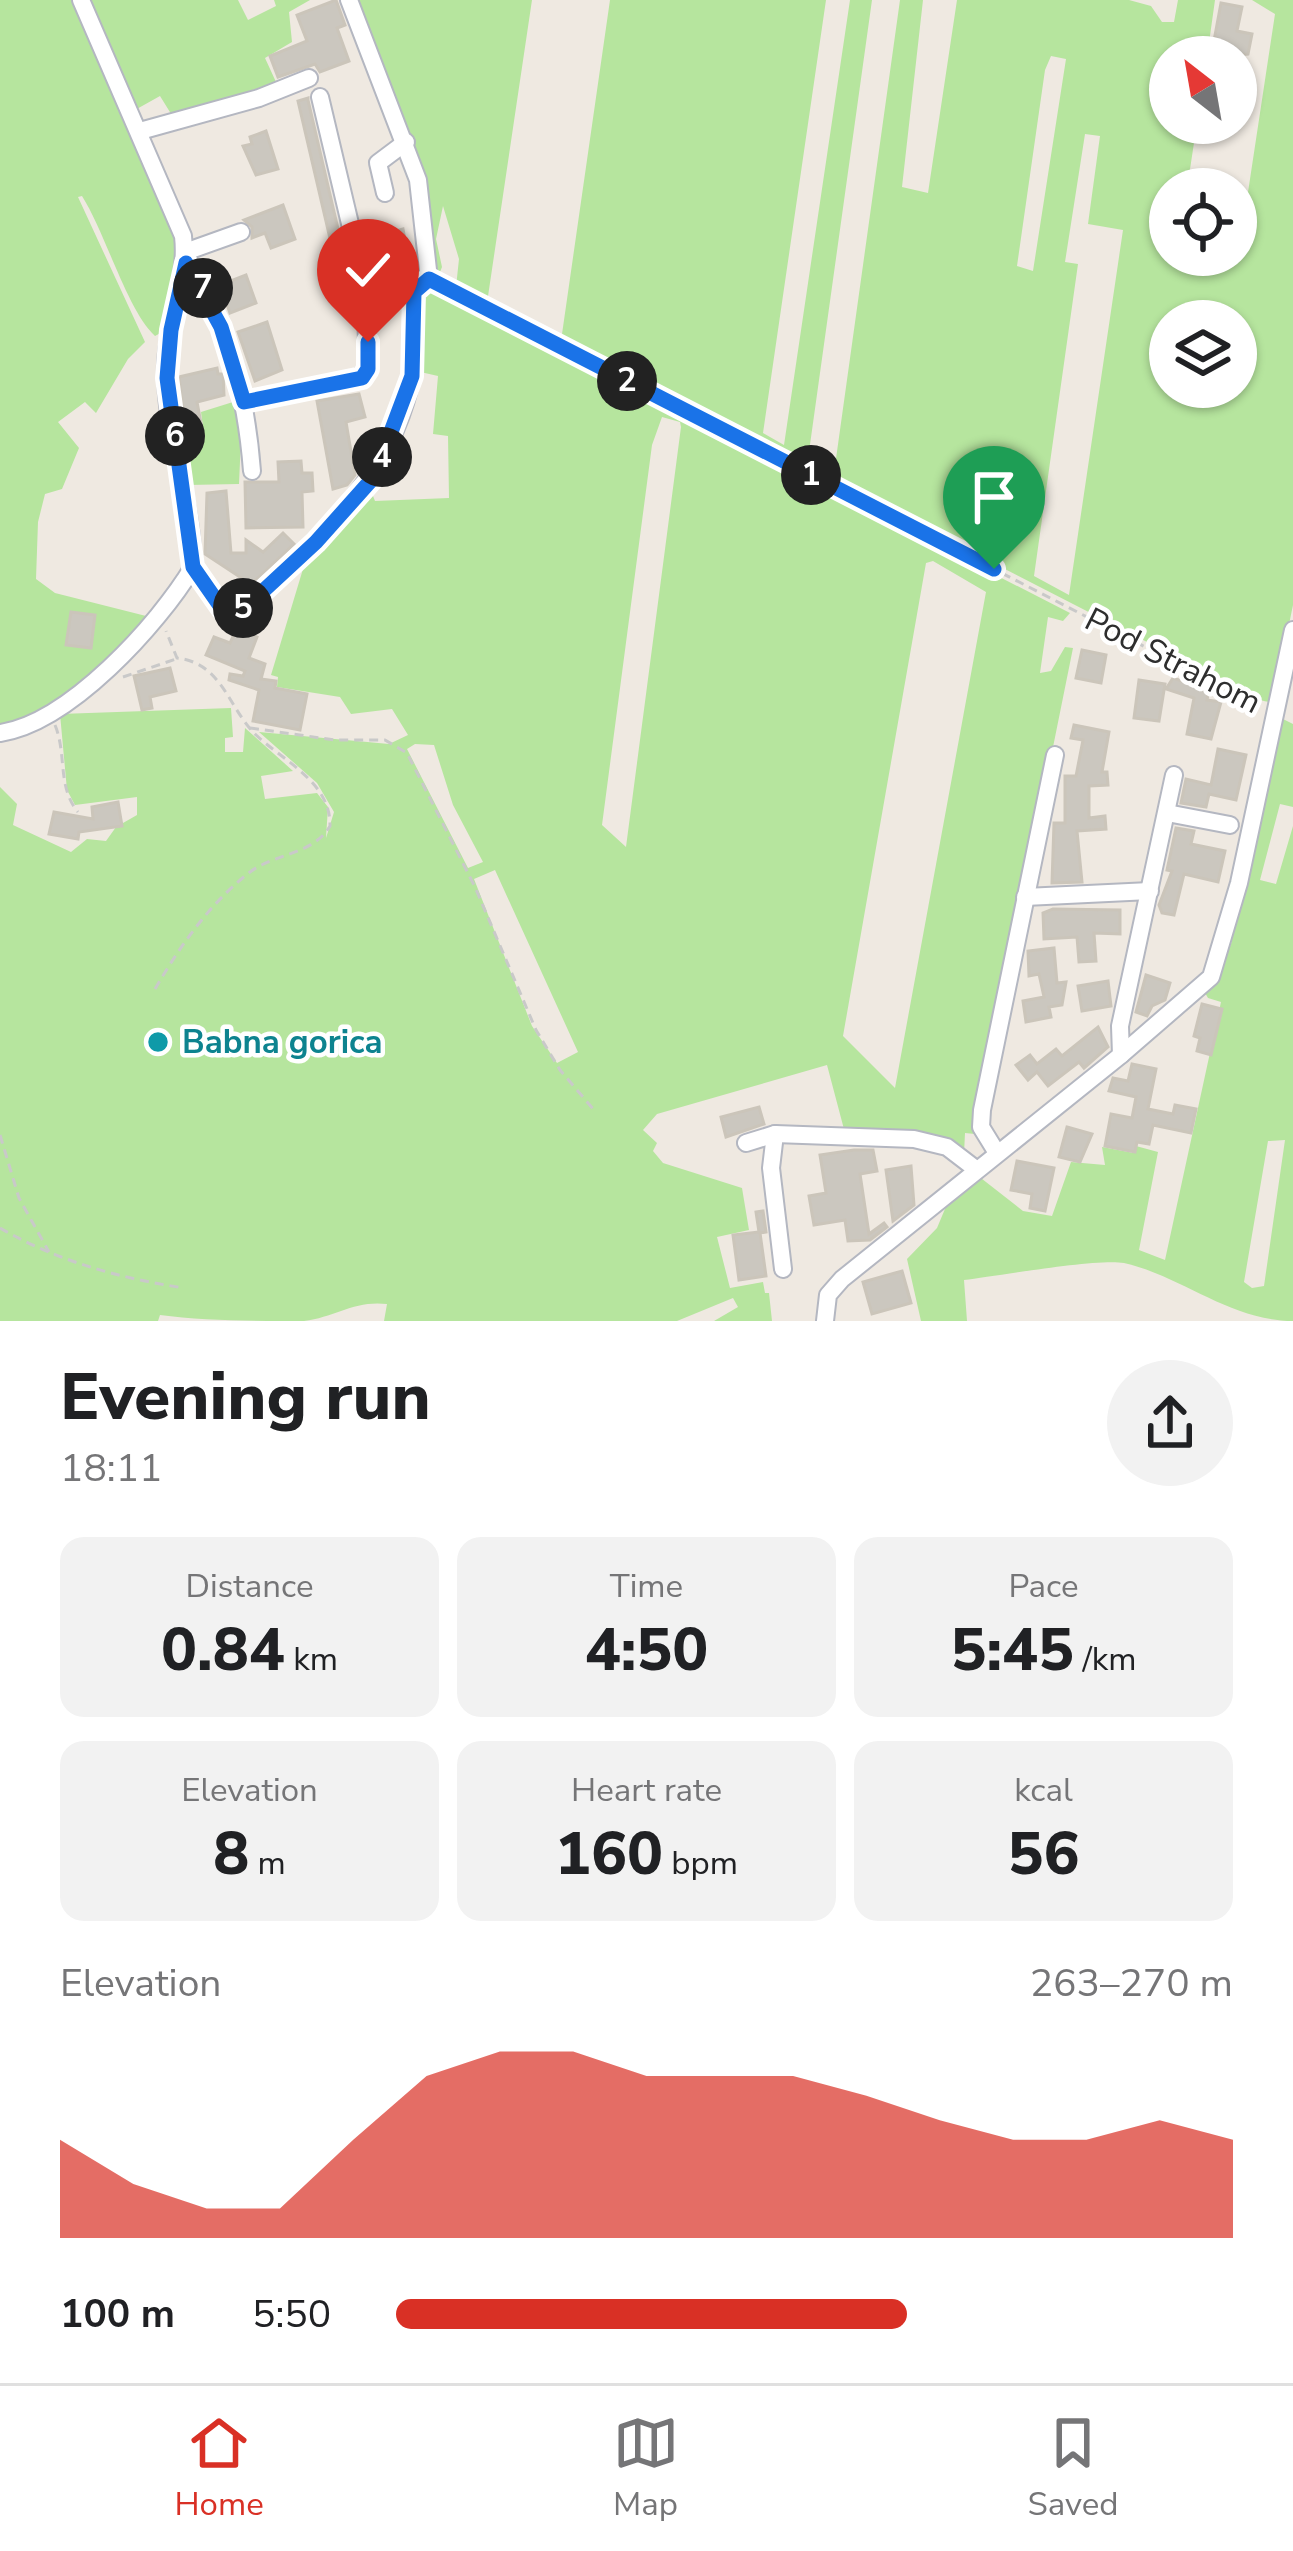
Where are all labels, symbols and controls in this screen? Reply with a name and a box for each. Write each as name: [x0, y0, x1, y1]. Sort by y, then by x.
north arrow: [1149, 36, 1257, 144]
map controls: [1149, 36, 1257, 408]
button: locate: [1149, 168, 1257, 276]
pin: [317, 219, 419, 342]
icon: check: [335, 237, 401, 303]
pin: 7: [173, 258, 233, 318]
text: 7: [193, 265, 213, 310]
button: layers: [1149, 300, 1257, 408]
pin: 2: [597, 351, 657, 411]
text: 2: [617, 358, 637, 403]
pin: 6: [145, 406, 205, 466]
text: 6: [165, 413, 185, 458]
pin: 4: [352, 427, 412, 487]
text: 4: [372, 434, 392, 479]
pin: 1: [781, 445, 841, 505]
pin: [943, 446, 1045, 569]
text: 1: [801, 452, 821, 497]
icon: arrive: [961, 464, 1027, 530]
pin: 5: [213, 578, 273, 638]
text: 5: [233, 585, 253, 630]
street label: Pod Strahom: [1077, 597, 1269, 725]
place label: Babna gorica: [182, 1020, 383, 1065]
marker: Babna gorica: [145, 1029, 171, 1055]
text: Evening run: [60, 1352, 431, 1442]
button: share: [1107, 1360, 1233, 1486]
text: 18:11: [60, 1442, 163, 1495]
text: Distance: [185, 1564, 314, 1609]
text: Time: [610, 1564, 683, 1609]
text: Pace: [1008, 1564, 1079, 1609]
text: 0.84: [161, 1609, 285, 1691]
text: 4:50: [585, 1609, 708, 1691]
text: 5:45: [950, 1609, 1074, 1691]
text: km: [285, 1637, 338, 1682]
text: /km: [1074, 1637, 1137, 1682]
text: Elevation: [181, 1768, 318, 1813]
text: Heart rate: [571, 1768, 722, 1813]
text: kcal: [1014, 1768, 1073, 1813]
text: 8: [213, 1813, 249, 1895]
text: 160: [555, 1813, 663, 1895]
text: 56: [1008, 1813, 1080, 1895]
text: m: [249, 1841, 286, 1886]
text: bpm: [663, 1841, 738, 1886]
text: Elevation: [60, 1957, 221, 2010]
text: 263–270 m: [1030, 1957, 1233, 2010]
text: 100 m: [60, 2288, 175, 2341]
text: 5:50: [252, 2288, 331, 2341]
tab: Home: [174, 2410, 264, 2527]
tab: Map: [613, 2410, 679, 2527]
tab: Saved: [1027, 2410, 1119, 2527]

